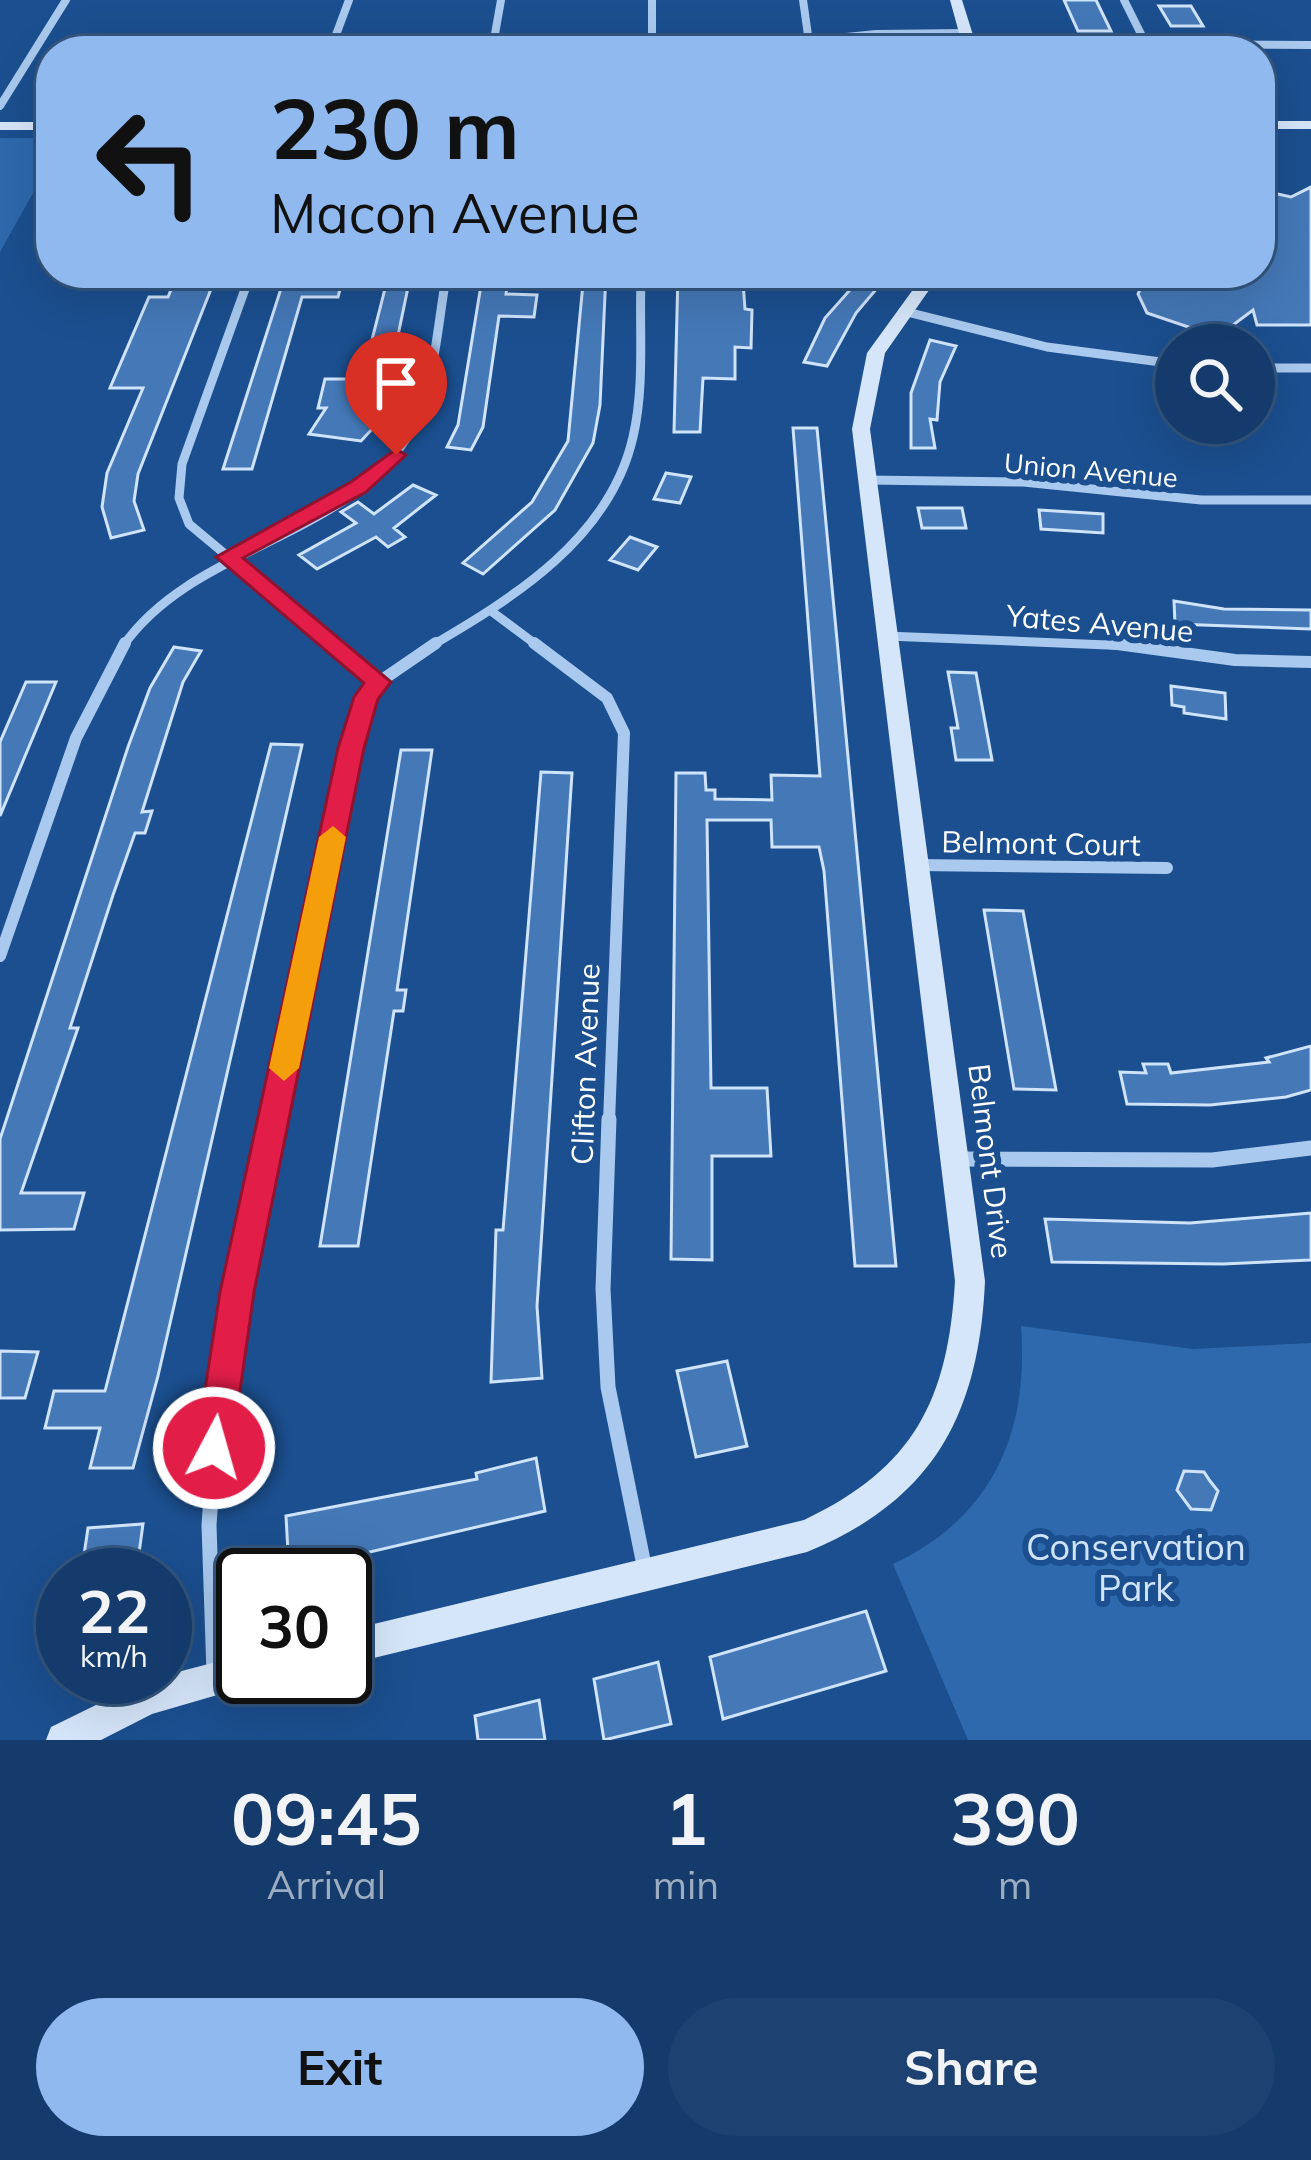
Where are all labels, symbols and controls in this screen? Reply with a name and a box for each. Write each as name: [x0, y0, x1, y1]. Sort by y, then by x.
text: 230 m: [270, 75, 520, 180]
icon: left: [72, 84, 228, 240]
text: Macon Avenue: [270, 179, 640, 247]
map controls: [1155, 324, 1275, 444]
button: search: [1155, 324, 1275, 444]
pin: [345, 332, 447, 455]
icon: arrive: [363, 350, 429, 416]
street label: Union Avenue: [1003, 445, 1179, 495]
street label: Yates Avenue: [1004, 596, 1195, 650]
street label: Belmont Court: [941, 822, 1141, 864]
street label: Clifton Avenue: [562, 963, 608, 1165]
street label: Belmont Drive: [960, 1062, 1022, 1260]
position arrow: [151, 1385, 277, 1511]
park label: Conservation Park: [1026, 1524, 1246, 1610]
speed limit sign: 30: [216, 1548, 372, 1704]
text: 22: [78, 1573, 150, 1648]
text: km/h: [80, 1637, 148, 1675]
text: 09:45: [231, 1773, 422, 1863]
text: 1: [664, 1773, 708, 1863]
text: 390: [950, 1773, 1080, 1863]
text: Arrival: [267, 1860, 386, 1909]
text: min: [653, 1860, 719, 1909]
text: m: [998, 1860, 1032, 1909]
button: Exit: [36, 1998, 644, 2136]
button: Share: [668, 1998, 1275, 2136]

